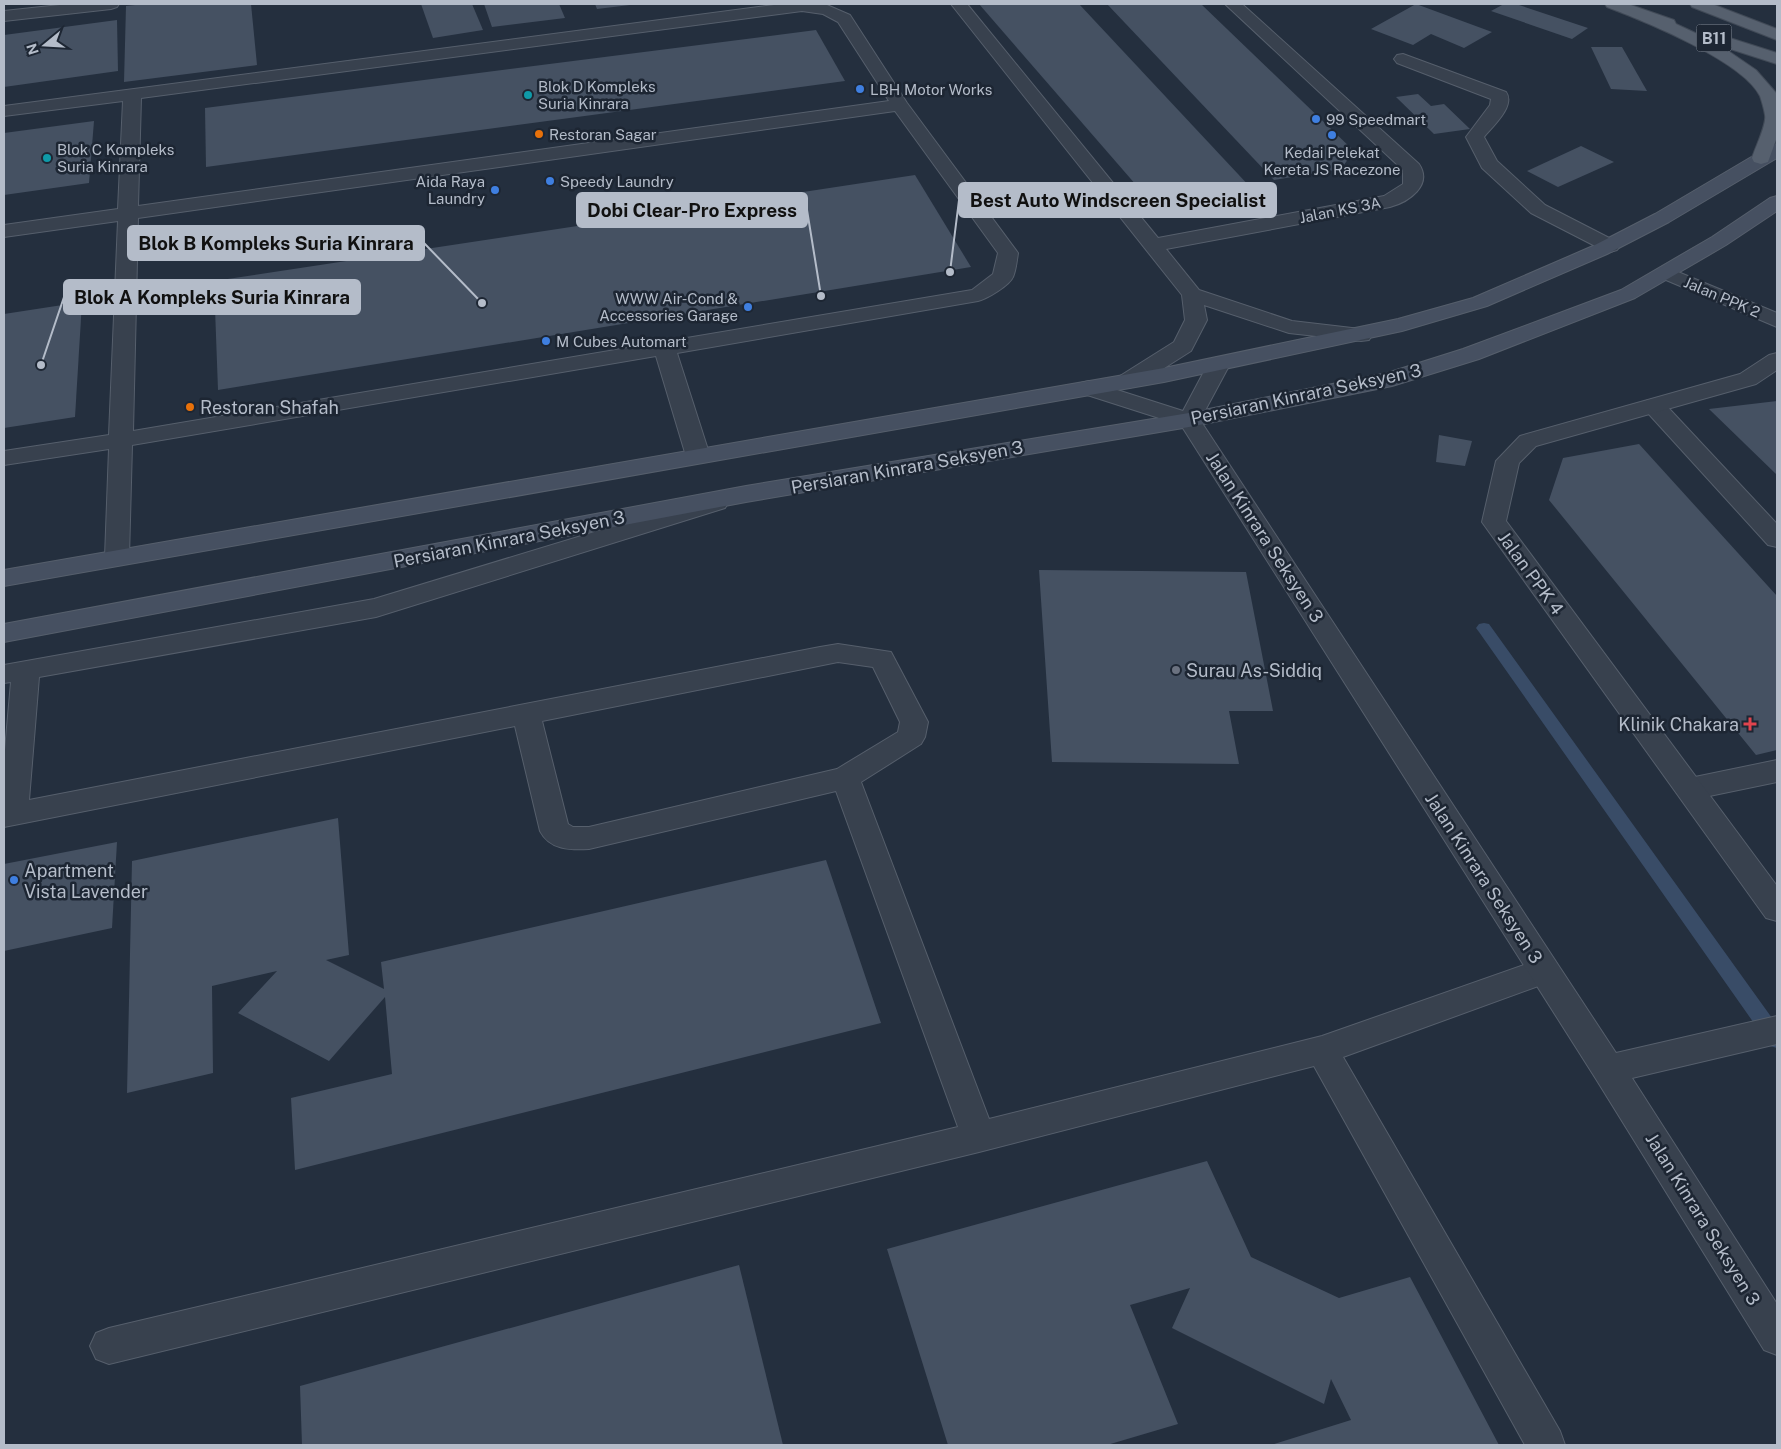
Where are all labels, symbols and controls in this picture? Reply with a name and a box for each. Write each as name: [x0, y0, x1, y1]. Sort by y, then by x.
north arrow: [20, 20, 70, 70]
road number: B11: [1696, 24, 1732, 52]
text: N: [23, 41, 42, 57]
place label: Blok D Kompleks Suria Kinrara: [538, 78, 656, 112]
place label: LBH Motor Works: [870, 81, 992, 98]
marker: LBH Motor Works: [854, 83, 866, 95]
marker: Blok D Kompleks Suria Kinrara: [522, 89, 534, 101]
place label: 99 Speedmart: [1326, 111, 1426, 128]
marker: 99 Speedmart: [1310, 113, 1322, 125]
place label: Restoran Sagar: [549, 126, 657, 143]
marker: Restoran Sagar: [533, 128, 545, 140]
marker: Kedai Pelekat Kereta JS Racezone: [1326, 129, 1338, 141]
place label: Blok C Kompleks Suria Kinrara: [57, 141, 174, 175]
place label: Kedai Pelekat Kereta JS Racezone: [1264, 144, 1400, 178]
marker: Blok C Kompleks Suria Kinrara: [41, 152, 53, 164]
place label: Aida Raya Laundry: [416, 173, 485, 207]
place label: Speedy Laundry: [560, 173, 674, 190]
marker: Speedy Laundry: [544, 175, 556, 187]
callout: Best Auto Windscreen Specialist: [959, 183, 1276, 217]
marker: Aida Raya Laundry: [489, 184, 501, 196]
text: Best Auto Windscreen Specialist: [970, 189, 1266, 211]
callout: Dobi Clear-Pro Express: [577, 193, 807, 227]
street label: Jalan KS 3A: [1298, 194, 1383, 226]
text: Dobi Clear-Pro Express: [587, 199, 797, 221]
callout: Blok B Kompleks Suria Kinrara: [128, 226, 424, 260]
text: Blok B Kompleks Suria Kinrara: [138, 232, 414, 254]
street label: Jalan PPK 2: [1681, 273, 1763, 321]
callout: Blok A Kompleks Suria Kinrara: [64, 280, 360, 314]
text: Blok A Kompleks Suria Kinrara: [74, 286, 350, 308]
place label: WWW Air-Cond & Accessories Garage: [599, 290, 738, 324]
marker: WWW Air-Cond & Accessories Garage: [742, 301, 754, 313]
place label: M Cubes Automart: [556, 333, 687, 350]
marker: M Cubes Automart: [540, 335, 552, 347]
street label: Persiaran Kinrara Seksyen 3: [1189, 359, 1423, 429]
place label: Restoran Shafah: [200, 397, 339, 418]
marker: Restoran Shafah: [184, 401, 196, 413]
street label: Persiaran Kinrara Seksyen 3: [789, 436, 1025, 498]
street label: Jalan Kinrara Seksyen 3: [1202, 448, 1328, 626]
street label: Persiaran Kinrara Seksyen 3: [391, 506, 627, 572]
street label: Jalan PPK 4: [1494, 527, 1568, 619]
place label: Surau As-Siddiq: [1186, 660, 1322, 681]
marker: Surau As-Siddiq: [1170, 664, 1182, 676]
place label: Klinik Chakara: [1618, 714, 1739, 735]
marker: Klinik Chakara: [1743, 717, 1757, 731]
street label: Jalan Kinrara Seksyen 3: [1421, 789, 1547, 967]
place label: Apartment Vista Lavender: [24, 860, 148, 902]
marker: Apartment Vista Lavender: [8, 874, 20, 886]
street label: Jalan Kinrara Seksyen 3: [1641, 1129, 1765, 1309]

